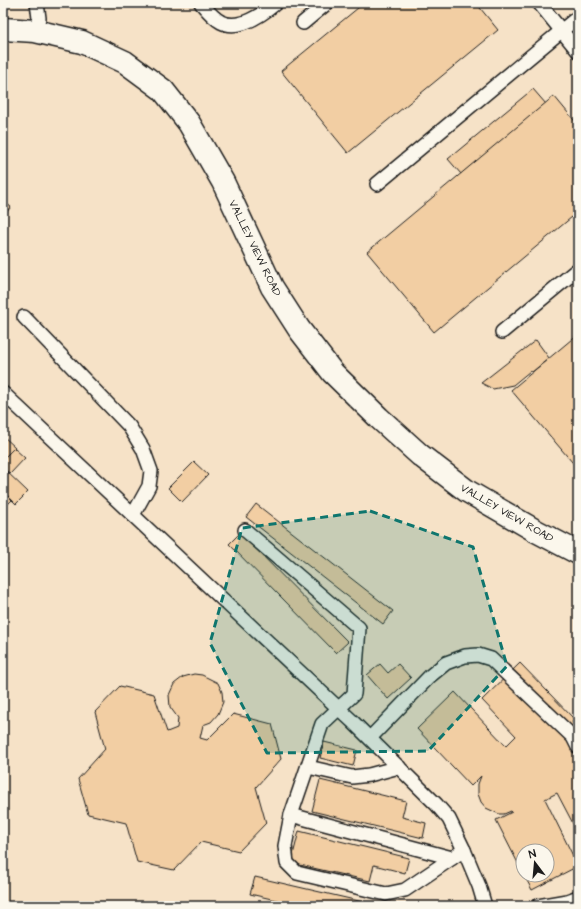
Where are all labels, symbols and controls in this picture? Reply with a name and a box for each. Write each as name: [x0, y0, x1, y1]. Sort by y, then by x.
street label: VALLEY VIEW ROAD: [225, 197, 285, 299]
street label: VALLEY VIEW ROAD: [458, 480, 556, 546]
north arrow: [515, 843, 555, 883]
text: N: [527, 846, 538, 862]

